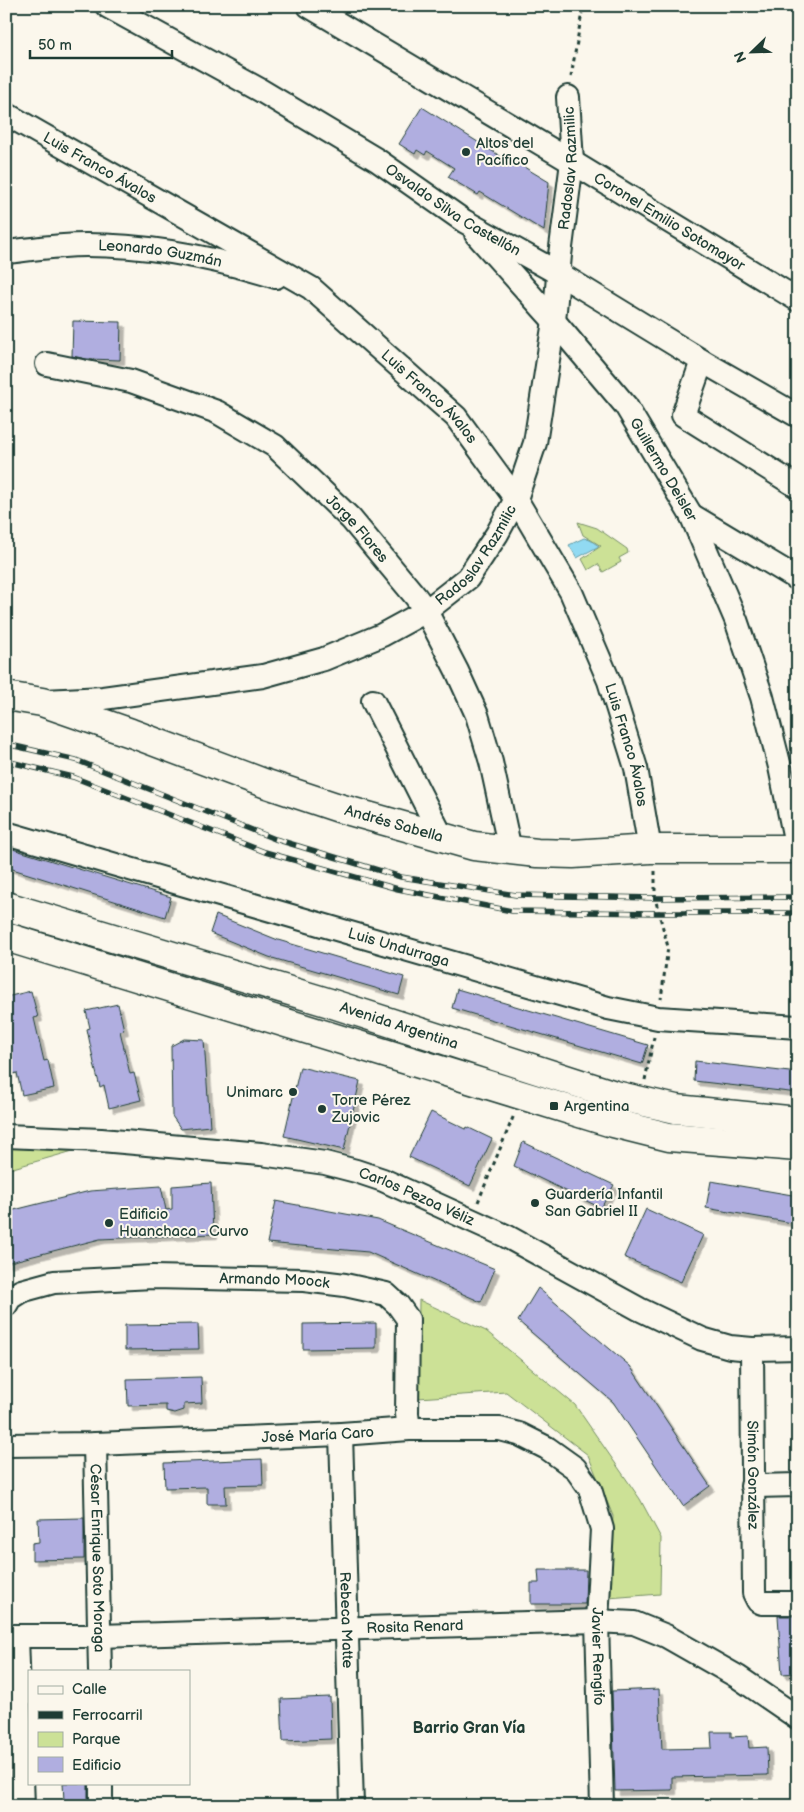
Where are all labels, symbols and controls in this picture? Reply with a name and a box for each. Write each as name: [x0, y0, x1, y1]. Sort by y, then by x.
scale bar: [30, 28, 172, 60]
north arrow: [726, 28, 776, 78]
text: 50 m: [38, 36, 72, 55]
text: N: [731, 49, 750, 65]
street label: Radoslav Razmilic: [554, 106, 582, 231]
street label: Luis Franco Ávalos: [40, 128, 160, 208]
place label: Altos del Pacífico: [476, 134, 534, 170]
marker: Altos del Pacífico: [460, 146, 472, 158]
street label: Osvaldo Silva Castellón: [381, 160, 524, 261]
street label: Coronel Emilio Sotomayor: [590, 169, 749, 276]
street label: Leonardo Guzmán: [98, 236, 224, 272]
street label: Luis Franco Ávalos: [377, 346, 482, 448]
street label: Guillermo Deisler: [625, 414, 702, 525]
street label: Jorge Flores: [322, 491, 393, 567]
street label: Radoslav Razmilic: [432, 502, 521, 610]
street label: Luis Franco Ávalos: [600, 681, 652, 809]
street label: Andrés Sabella: [342, 801, 445, 847]
street label: Luis Undurraga: [346, 924, 452, 971]
street label: Avenida Argentina: [338, 998, 461, 1054]
place label: Unimarc: [226, 1083, 283, 1102]
marker: Unimarc: [287, 1086, 299, 1098]
place label: Torre Pérez Zujovic: [331, 1091, 411, 1127]
place label: Argentina: [564, 1097, 629, 1116]
marker: Argentina: [548, 1100, 560, 1112]
marker: Torre Pérez Zujovic: [316, 1103, 328, 1115]
street label: Carlos Pezoa Véliz: [356, 1164, 478, 1231]
place label: Guardería Infantil San Gabriel II: [545, 1185, 663, 1221]
marker: Guardería Infantil San Gabriel II: [529, 1197, 541, 1209]
place label: Edificio Huanchaca - Curvo: [119, 1205, 249, 1241]
marker: Edificio Huanchaca - Curvo: [103, 1217, 115, 1229]
street label: Armando Moock: [219, 1269, 331, 1293]
street label: Simón González: [743, 1420, 762, 1530]
street label: José María Caro: [261, 1423, 375, 1447]
street label: César Enrique Soto Moraga: [85, 1463, 109, 1653]
street label: Rebeca Matte: [335, 1571, 357, 1669]
street label: Javier Rengifo: [587, 1607, 608, 1706]
street label: Rosita Renard: [366, 1616, 464, 1638]
legend: [28, 1670, 190, 1784]
text: Calle: [72, 1680, 107, 1699]
text: Ferrocarril: [72, 1706, 143, 1725]
district label: Barrio Gran Vía: [413, 1719, 525, 1738]
text: Parque: [72, 1730, 121, 1749]
text: Edificio: [72, 1756, 121, 1775]

